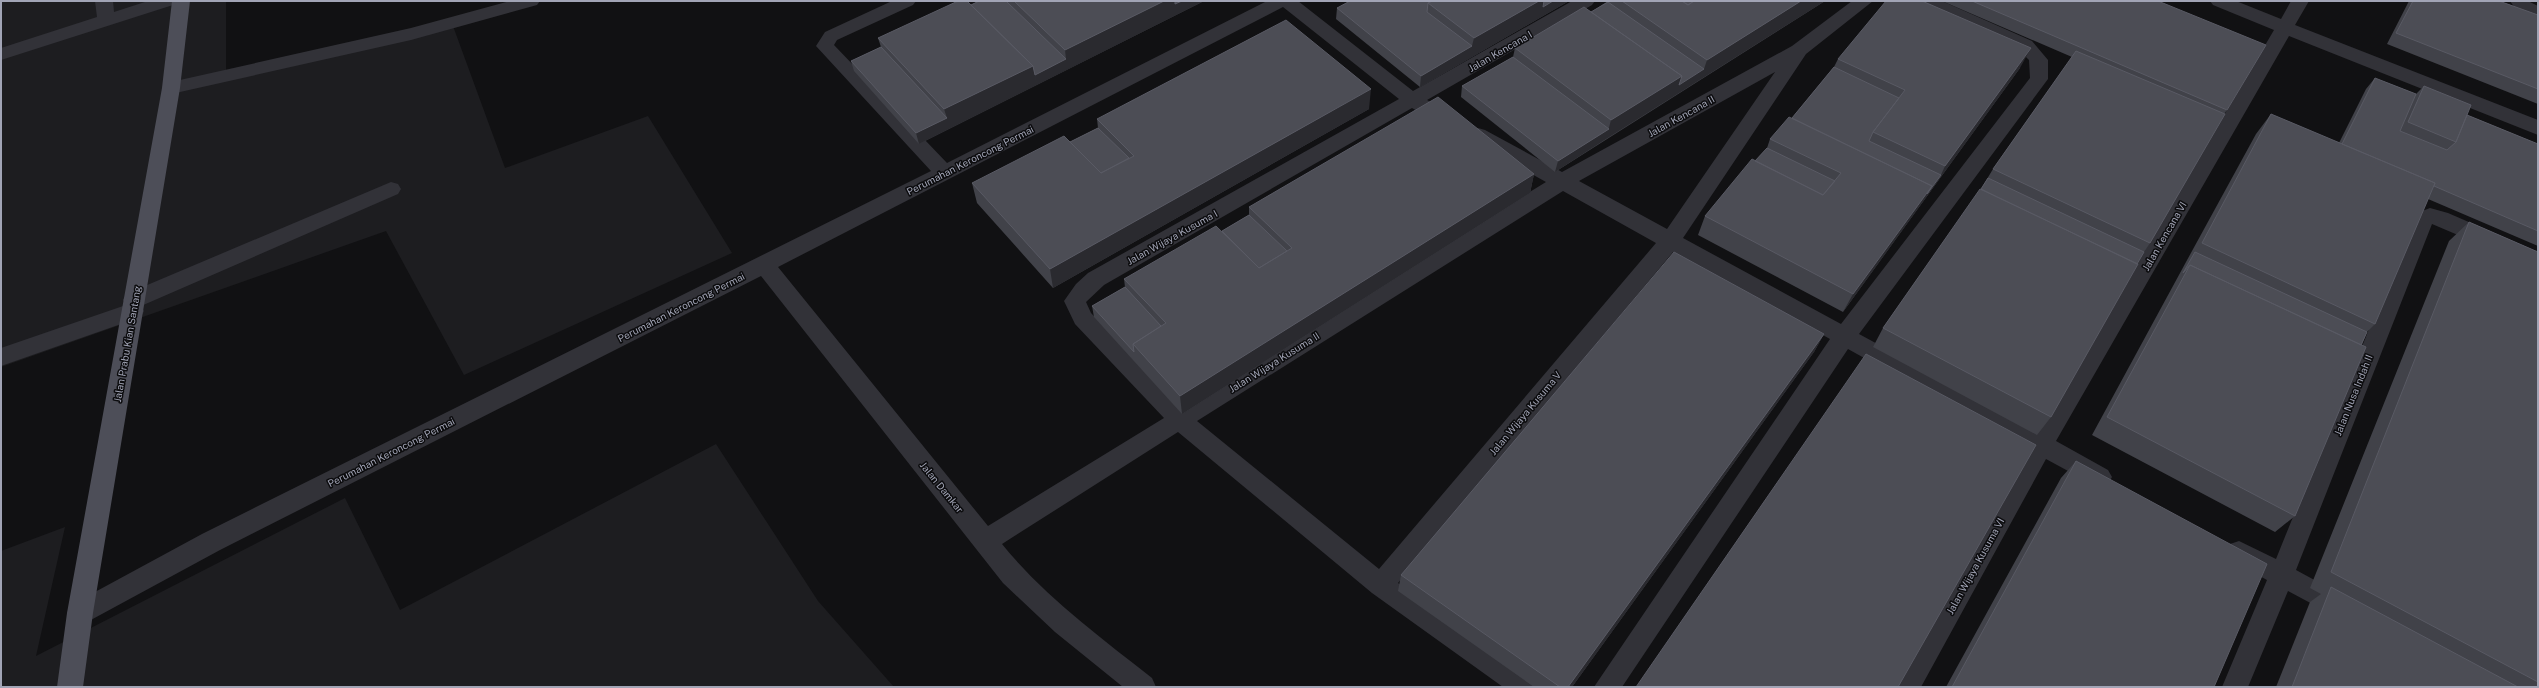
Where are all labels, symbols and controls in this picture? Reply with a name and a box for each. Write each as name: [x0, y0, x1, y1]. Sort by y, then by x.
street label: Jalan Kencana I: [1466, 28, 1534, 74]
street label: Jalan Kencana II: [1646, 93, 1716, 139]
street label: Perumahan Keroncong Permai: [905, 123, 1035, 197]
street label: Jalan Kencana VI: [2139, 199, 2189, 273]
street label: Jalan Wijaya Kusuma I: [1125, 207, 1219, 267]
street label: Perumahan Keroncong Permai: [616, 270, 746, 344]
street label: Jalan Prabu Kian Santang: [111, 285, 143, 403]
street label: Jalan Wijaya Kusuma II: [1226, 329, 1322, 395]
street label: Jalan Nusa Indah II: [2331, 353, 2375, 437]
street label: Jalan Wijaya Kusuma V: [1487, 369, 1564, 457]
street label: Perumahan Keroncong Permai: [326, 415, 456, 489]
street label: Jalan Damkar: [918, 459, 966, 515]
street label: Jalan Wijaya Kusuma VI: [1944, 516, 2006, 616]

